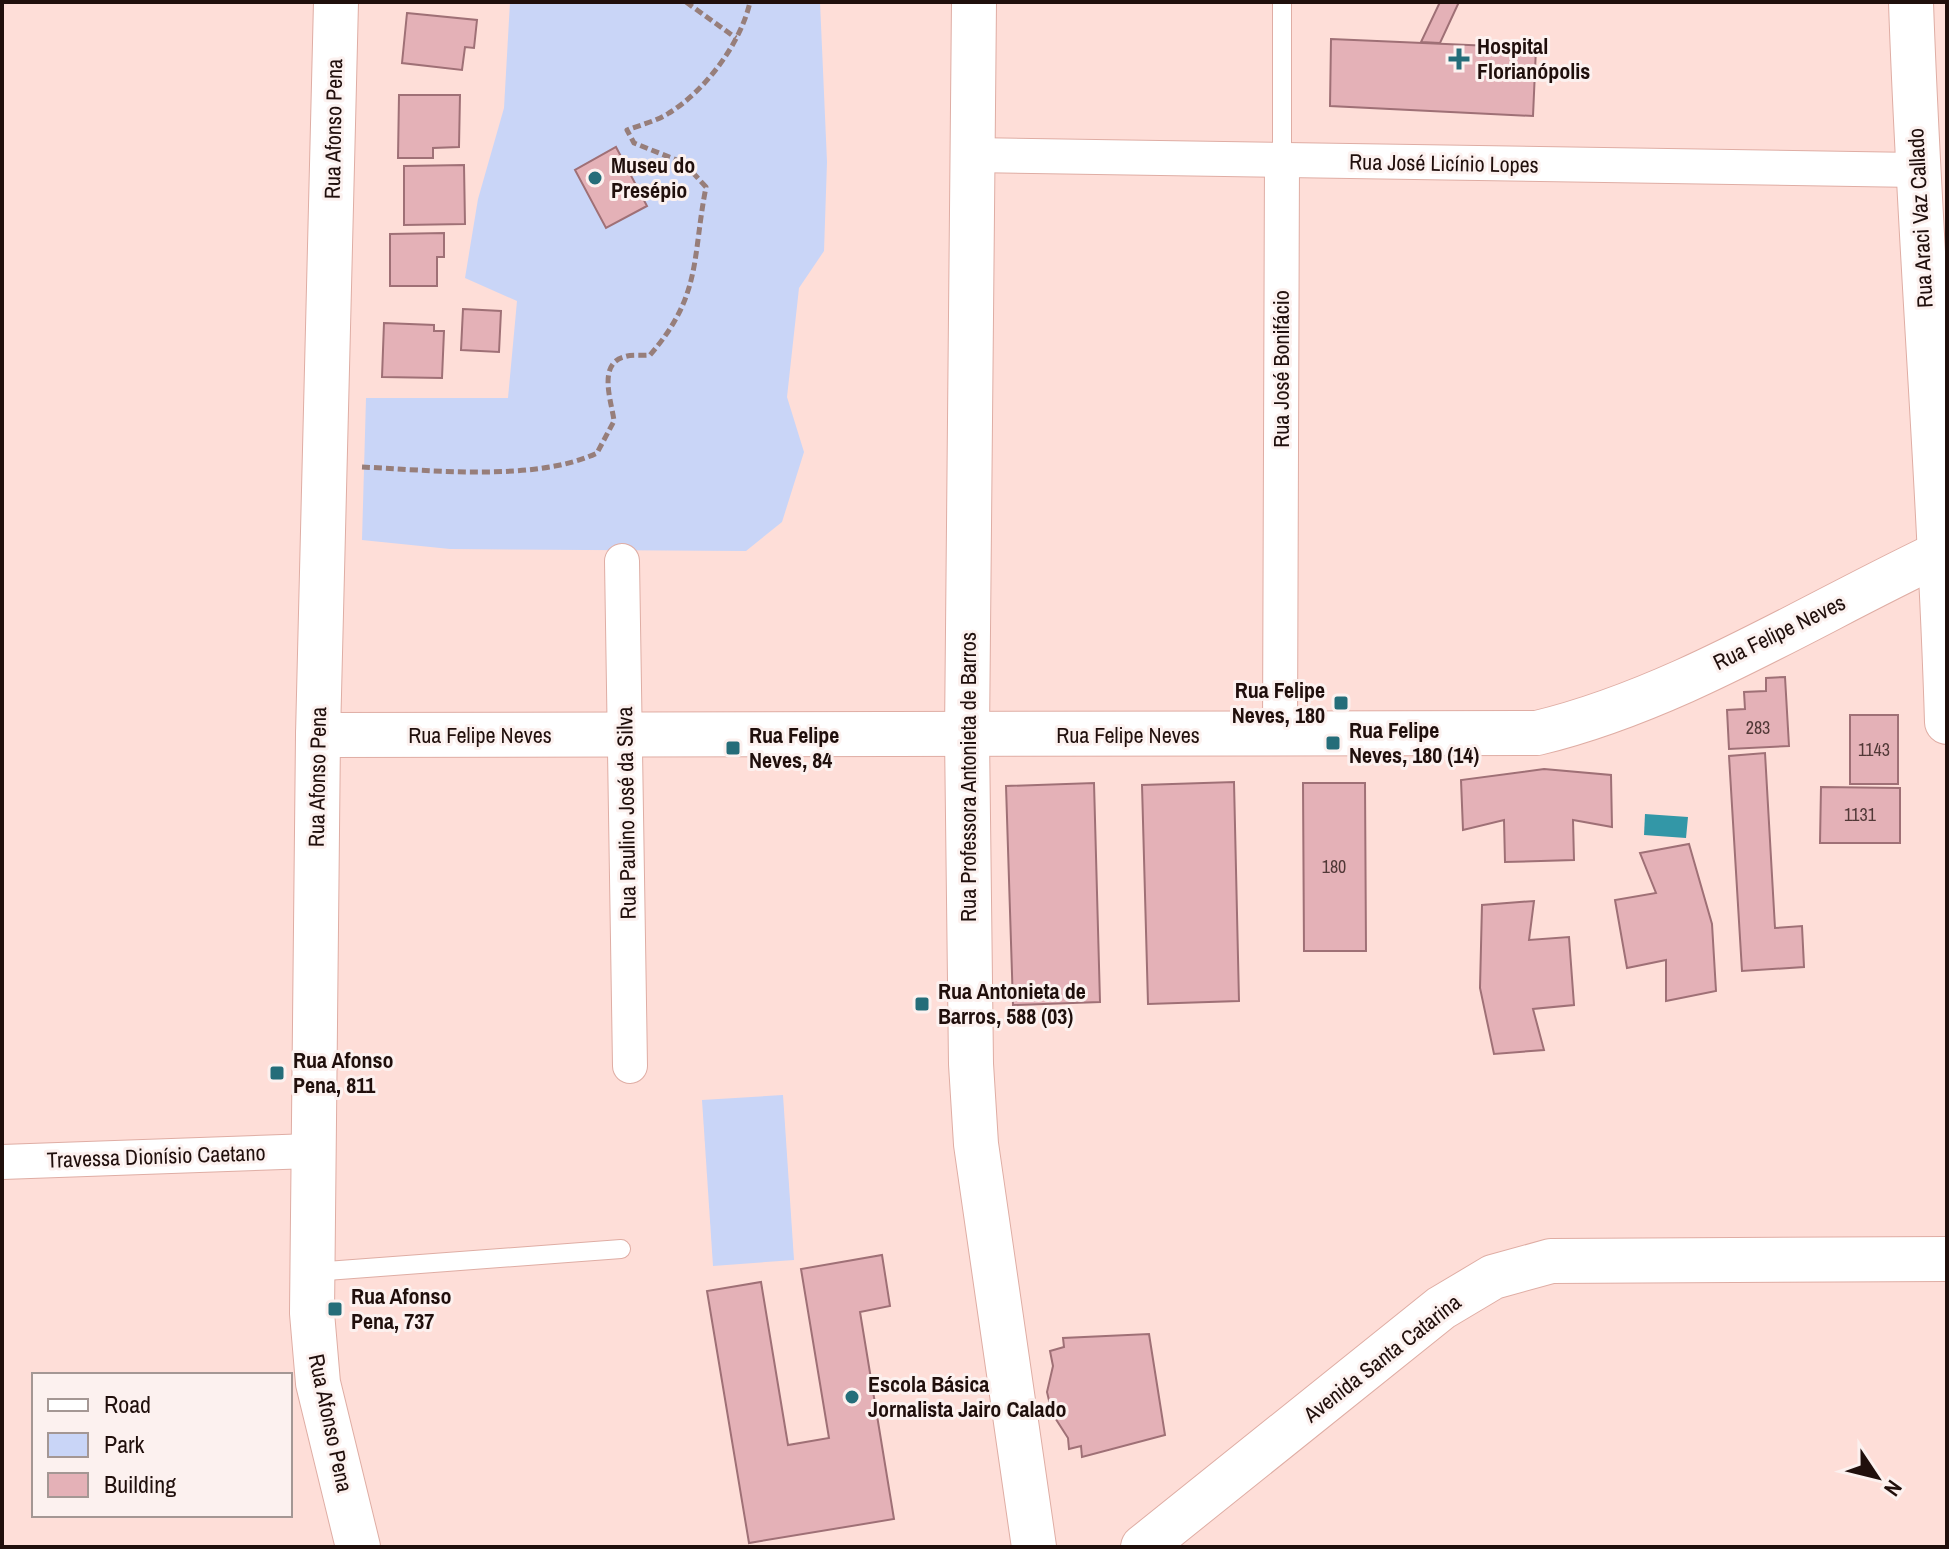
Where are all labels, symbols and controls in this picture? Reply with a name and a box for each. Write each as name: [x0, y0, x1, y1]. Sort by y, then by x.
place label: Hospital Florianópolis: [1477, 31, 1590, 86]
marker: Hospital Florianópolis: [1448, 48, 1470, 70]
street label: Rua Afonso Pena: [317, 59, 349, 199]
street label: Rua Araci Vaz Callado: [1900, 127, 1940, 309]
street label: Rua José Licínio Lopes: [1349, 146, 1539, 180]
place label: Museu do Presépio: [611, 150, 695, 205]
marker: Museu do Presépio: [586, 169, 604, 187]
street label: Rua José Bonifácio: [1266, 290, 1296, 448]
street label: Rua Felipe Neves: [1708, 587, 1850, 677]
street label: Rua Professora Antonieta de Barros: [953, 632, 983, 922]
place label: Rua Felipe Neves, 180: [1232, 675, 1325, 730]
marker: Rua Felipe Neves, 180: [1332, 694, 1350, 712]
street label: Rua Paulino José da Silva: [609, 706, 643, 920]
street label: Rua Afonso Pena: [301, 707, 333, 847]
place label: Rua Felipe Neves, 180 (14): [1349, 715, 1479, 770]
house number: 283: [1746, 715, 1770, 740]
street label: Rua Felipe Neves: [408, 720, 552, 750]
place label: Rua Felipe Neves, 84: [749, 720, 839, 775]
street label: Rua Felipe Neves: [1056, 720, 1200, 750]
marker: Rua Felipe Neves, 180 (14): [1324, 734, 1342, 752]
house number: 1143: [1858, 737, 1890, 762]
marker: Rua Felipe Neves, 84: [724, 739, 742, 757]
house number: 1131: [1844, 802, 1877, 827]
house number: 180: [1322, 854, 1346, 879]
place label: Rua Antonieta de Barros, 588 (03): [938, 976, 1086, 1031]
marker: Rua Antonieta de Barros, 588 (03): [913, 995, 931, 1013]
place label: Rua Afonso Pena, 811: [293, 1045, 394, 1100]
marker: Rua Afonso Pena, 811: [268, 1064, 286, 1082]
street label: Travessa Dionísio Caetano: [46, 1137, 266, 1175]
place label: Rua Afonso Pena, 737: [351, 1281, 452, 1336]
street label: Avenida Santa Catarina: [1296, 1287, 1467, 1430]
marker: Rua Afonso Pena, 737: [326, 1300, 344, 1318]
street label: Rua Afonso Pena: [302, 1351, 360, 1495]
place label: Escola Básica Jornalista Jairo Calado: [868, 1369, 1067, 1424]
legend: [32, 1373, 292, 1517]
text: Road: [104, 1388, 151, 1420]
marker: Escola Básica Jornalista Jairo Calado: [843, 1388, 861, 1406]
text: Park: [104, 1428, 145, 1460]
north arrow: [1837, 1437, 1917, 1517]
text: Building: [104, 1468, 176, 1500]
text: N: [1877, 1475, 1909, 1502]

